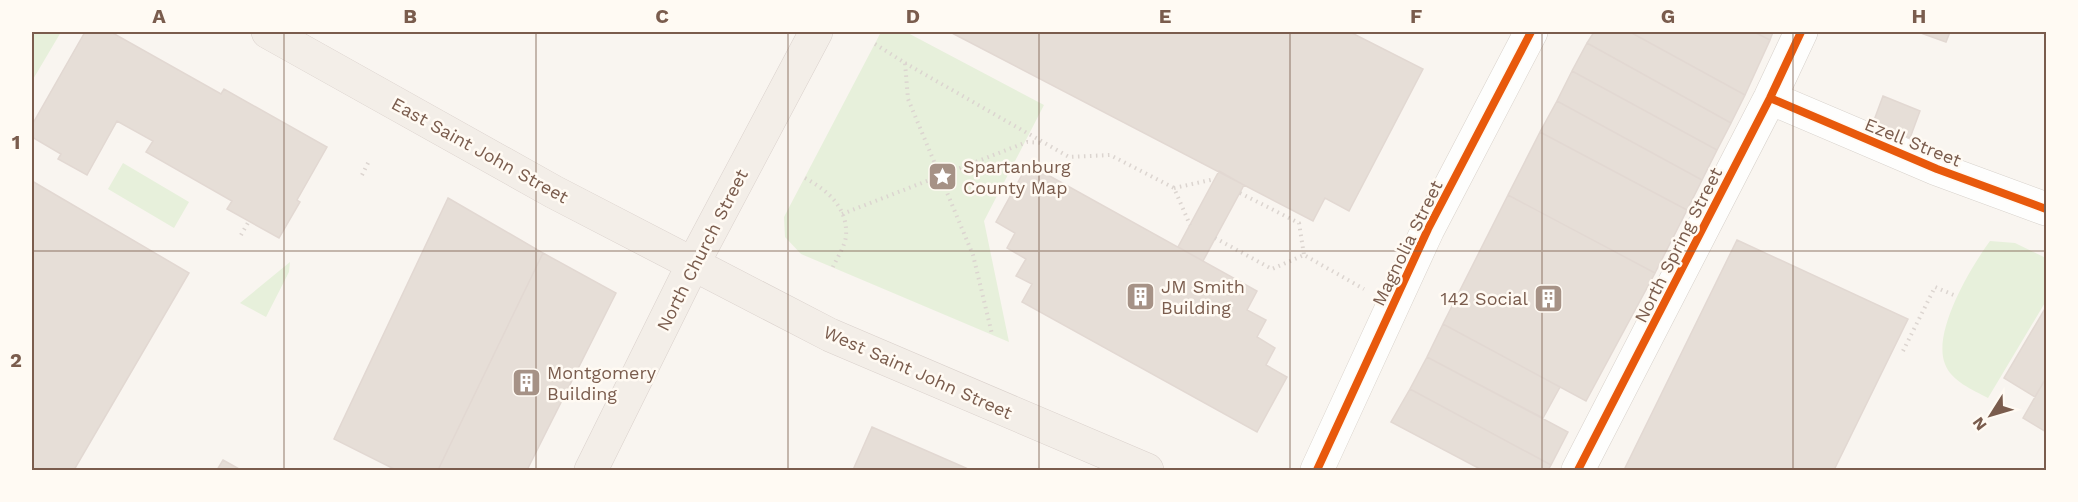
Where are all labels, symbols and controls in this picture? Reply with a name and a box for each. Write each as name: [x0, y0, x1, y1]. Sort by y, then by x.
text: A: [152, 4, 166, 28]
text: B: [403, 4, 417, 28]
text: C: [655, 4, 669, 28]
text: D: [906, 4, 920, 28]
text: E: [1159, 4, 1171, 28]
text: F: [1410, 4, 1422, 28]
text: G: [1661, 4, 1675, 28]
text: H: [1912, 4, 1926, 28]
street label: East Saint John Street: [388, 93, 572, 208]
street label: Ezell Street: [1862, 113, 1965, 171]
text: 1: [12, 130, 20, 154]
place label: Spartanburg County Map: [963, 156, 1071, 198]
place icon: Spartanburg County Map: [926, 160, 958, 192]
street label: North Spring Street: [1630, 163, 1726, 326]
street label: North Church Street: [652, 165, 752, 334]
street label: Magnolia Street: [1367, 176, 1447, 309]
place label: JM Smith Building: [1161, 276, 1245, 318]
building icon: JM Smith Building: [1124, 280, 1156, 312]
building icon: 142 Social: [1533, 282, 1565, 314]
place label: 142 Social: [1440, 288, 1528, 309]
street label: West Saint John Street: [820, 321, 1016, 423]
text: 2: [10, 348, 22, 372]
place label: Montgomery Building: [547, 362, 657, 404]
building icon: Montgomery Building: [510, 366, 542, 398]
north arrow: [1961, 385, 2021, 445]
text: N: [1968, 413, 1991, 434]

